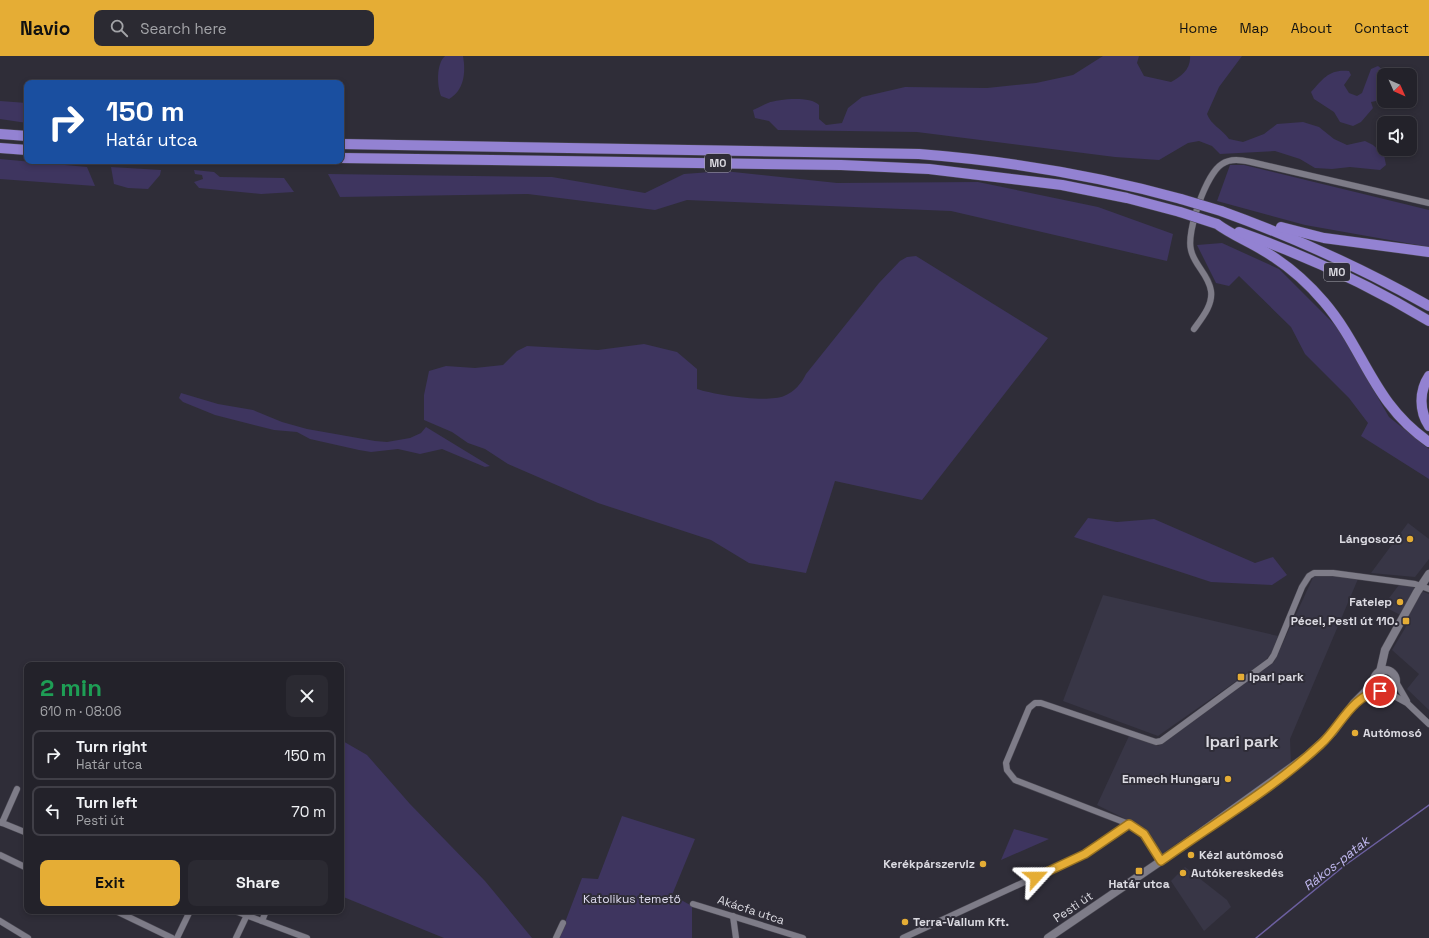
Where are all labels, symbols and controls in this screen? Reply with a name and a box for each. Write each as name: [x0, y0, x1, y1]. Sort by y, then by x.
search box: [94, 10, 374, 46]
text: Navio: [20, 16, 70, 41]
icon: search: [108, 17, 130, 39]
text: Search here: [140, 19, 227, 38]
text: Home: [1179, 19, 1217, 37]
text: Map: [1239, 19, 1269, 37]
text: About: [1291, 19, 1332, 37]
text: Contact: [1354, 19, 1409, 37]
north arrow: [1377, 68, 1417, 108]
map controls: [1377, 68, 1417, 156]
text: 150 m: [106, 93, 185, 129]
icon: right: [40, 96, 92, 148]
button: sound: [1377, 116, 1417, 156]
text: Határ utca: [106, 128, 198, 151]
road number: M0: [705, 154, 731, 172]
road number: M0: [1324, 263, 1350, 281]
place label: Lángosozó: [1339, 531, 1402, 547]
marker: Lángosozó: [1405, 534, 1415, 544]
place label: Fatelep: [1349, 594, 1392, 610]
marker: Fatelep: [1395, 597, 1405, 607]
place label: Pécel, Pesti út 110.: [1291, 613, 1398, 629]
marker: Pécel, Pesti út 110.: [1401, 616, 1411, 626]
place label: Ipari park: [1249, 669, 1304, 685]
text: 2 min: [40, 672, 102, 703]
marker: Ipari park: [1236, 672, 1246, 682]
pin: [1363, 674, 1397, 708]
button: close: [286, 675, 328, 717]
icon: arrive: [1369, 680, 1391, 702]
text: 610 m · 08:06: [40, 703, 121, 720]
place label: Autómosó: [1363, 725, 1422, 741]
marker: Autómosó: [1350, 728, 1360, 738]
district label: Ipari park: [1205, 731, 1279, 752]
text: Turn right: [76, 737, 147, 756]
icon: right: [42, 744, 64, 766]
text: 150 m: [284, 746, 326, 765]
text: Határ utca: [76, 756, 142, 773]
place label: Enmech Hungary: [1122, 771, 1220, 787]
marker: Enmech Hungary: [1223, 774, 1233, 784]
text: Turn left: [76, 793, 138, 812]
icon: left: [42, 800, 64, 822]
text: 70 m: [291, 802, 326, 821]
text: Pesti út: [76, 812, 124, 829]
water label: Rákos-patak: [1300, 831, 1374, 894]
place label: Kézi autómosó: [1199, 847, 1284, 863]
marker: Kézi autómosó: [1186, 850, 1196, 860]
place label: Kerékpárszerviz: [883, 856, 975, 872]
position arrow: [1015, 856, 1057, 898]
marker: Kerékpárszerviz: [978, 859, 988, 869]
button: Exit: [40, 860, 180, 906]
button: Share: [188, 860, 328, 906]
place label: Autókereskedés: [1191, 865, 1284, 881]
marker: Határ utca: [1134, 866, 1144, 876]
marker: Autókereskedés: [1178, 868, 1188, 878]
place label: Határ utca: [1108, 876, 1170, 892]
street label: Pesti út: [1050, 888, 1096, 926]
park label: Katolikus temető: [583, 891, 681, 907]
street label: Akácfa utca: [715, 892, 787, 928]
place label: Terra-Vallum Kft.: [913, 914, 1009, 930]
marker: Terra-Vallum Kft.: [900, 917, 910, 927]

